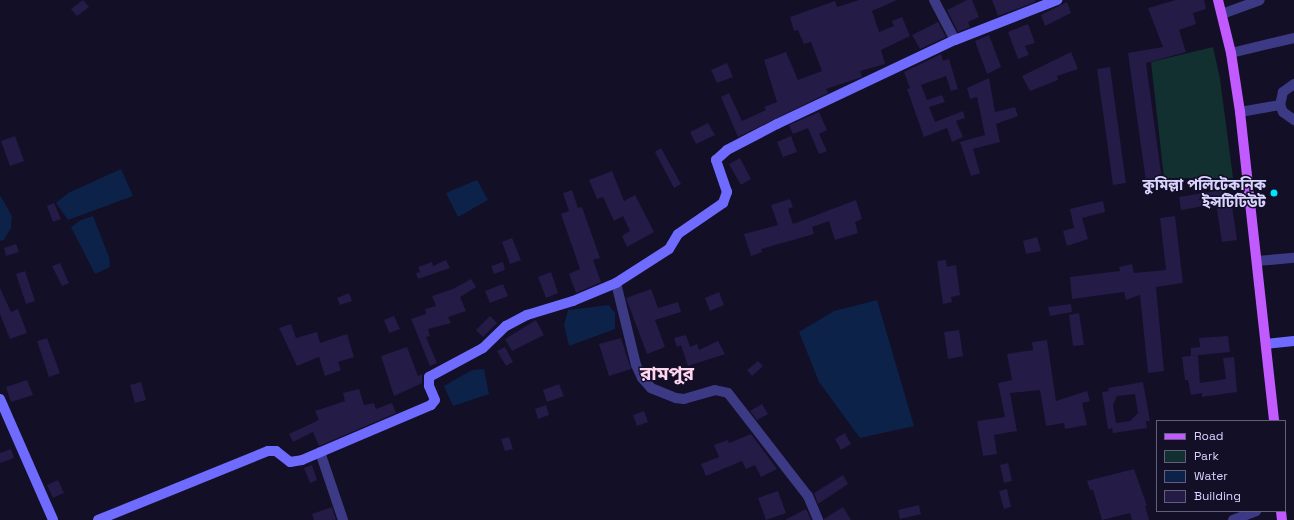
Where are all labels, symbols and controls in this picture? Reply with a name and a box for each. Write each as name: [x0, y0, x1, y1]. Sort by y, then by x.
place label: কুমিল্লা পলিটেকনিক ইন্সটিটিউট: [1143, 175, 1266, 210]
marker: কুমিল্লা পলিটেকনিক ইন্সটিটিউট: [1269, 188, 1279, 198]
district label: রামপুর: [640, 363, 694, 385]
legend: [1156, 420, 1286, 512]
text: Road: [1194, 428, 1223, 444]
text: Park: [1194, 448, 1219, 464]
text: Water: [1194, 468, 1228, 484]
text: Building: [1194, 488, 1241, 504]

